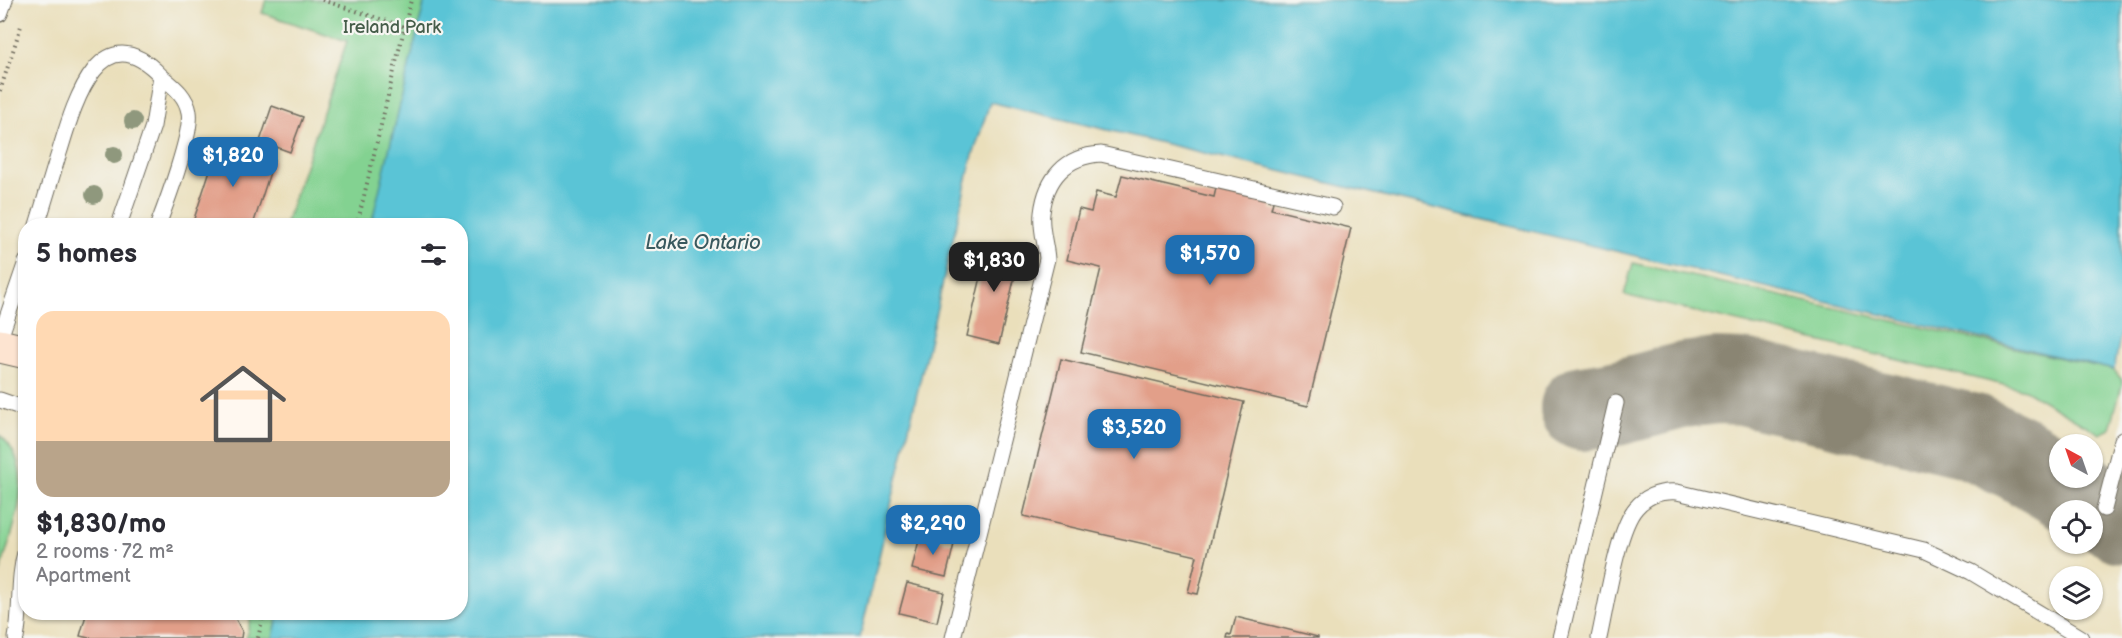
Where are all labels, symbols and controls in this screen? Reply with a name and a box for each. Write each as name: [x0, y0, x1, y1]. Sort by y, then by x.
park label: Ireland Park: [343, 17, 441, 38]
pin: $1,820: [184, 137, 282, 188]
text: $1,820: [202, 144, 264, 168]
water label: Lake Ontario: [645, 231, 761, 255]
pin: $1,570: [1161, 235, 1259, 286]
icon: filters: [417, 238, 450, 271]
text: 5 homes: [36, 239, 137, 270]
pin: $1,830: [945, 242, 1043, 293]
text: $1,570: [1179, 242, 1241, 266]
text: $1,830: [963, 249, 1025, 273]
icon: home: [189, 350, 297, 458]
pin: $3,520: [1085, 409, 1183, 460]
text: $3,520: [1102, 416, 1166, 440]
north arrow: [2049, 434, 2103, 488]
map controls: [2049, 434, 2103, 620]
button: locate: [2049, 500, 2103, 554]
pin: $2,290: [884, 505, 982, 556]
text: $1,830/mo: [36, 509, 166, 540]
text: $2,290: [900, 512, 966, 536]
text: 2 rooms · 72 m²: [36, 540, 174, 564]
text: Apartment: [36, 564, 131, 588]
button: layers: [2049, 566, 2103, 620]

